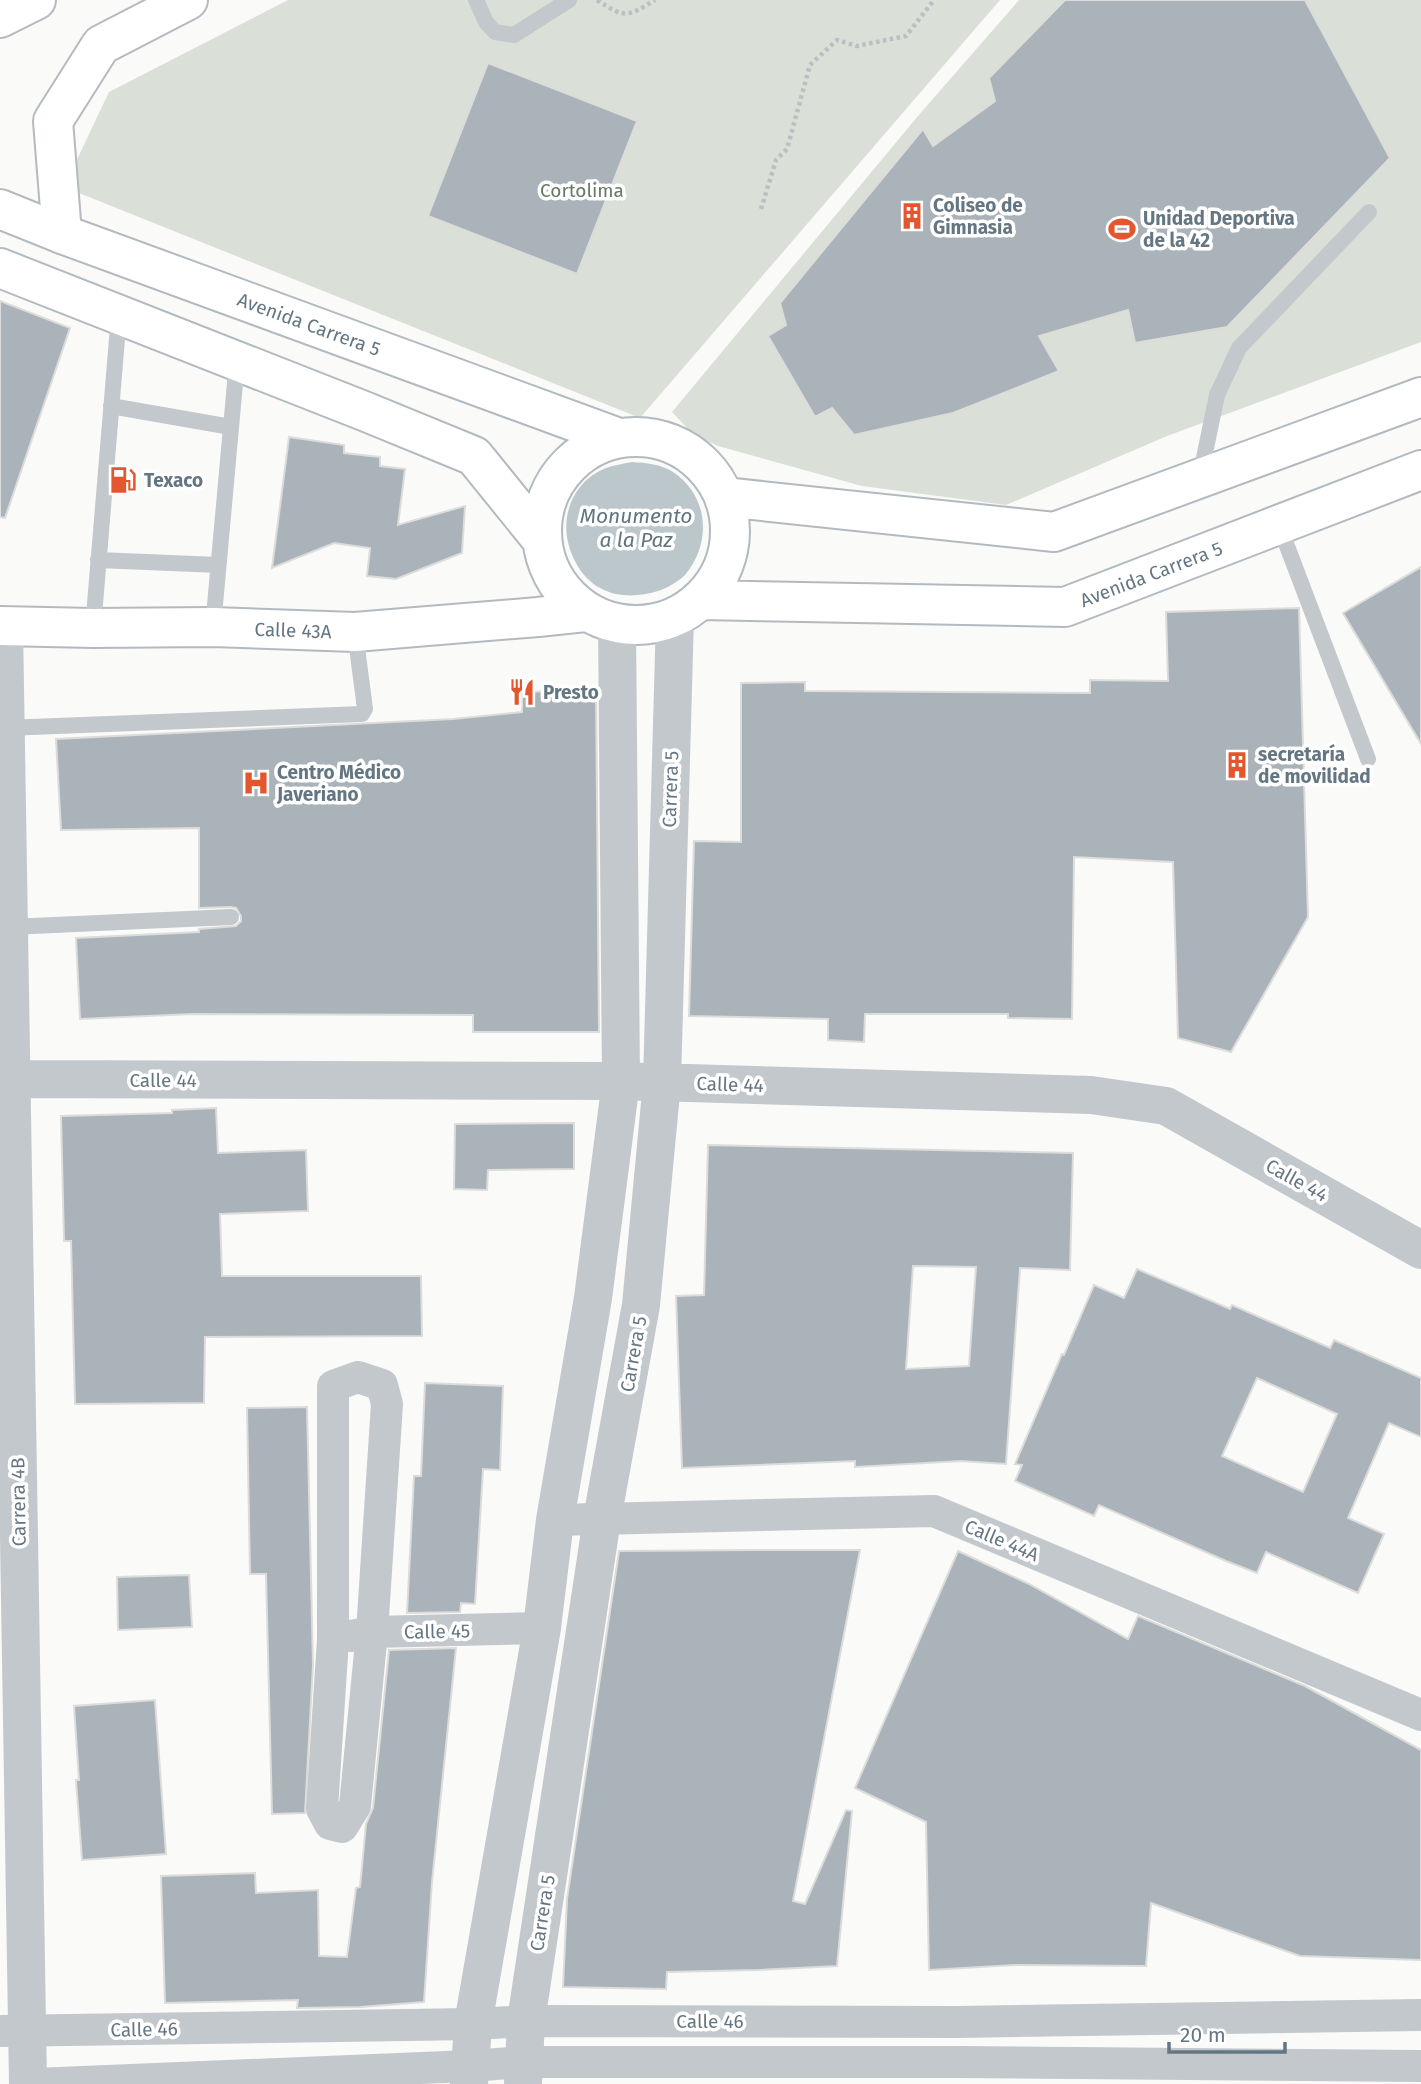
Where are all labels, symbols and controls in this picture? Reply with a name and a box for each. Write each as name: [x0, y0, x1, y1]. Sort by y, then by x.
park label: Cortolima: [540, 179, 624, 202]
place label: Coliseo de Gimnasia: [933, 194, 1023, 239]
building icon: Coliseo de Gimnasia: [897, 201, 927, 231]
place label: Unidad Deportiva de la 42: [1143, 207, 1295, 252]
sports icon: Unidad Deportiva de la 42: [1107, 214, 1137, 244]
street label: Avenida Carrera 5: [234, 288, 383, 361]
fuel station icon: Texaco: [108, 465, 138, 495]
place label: Texaco: [144, 469, 203, 492]
water label: Monumento a la Paz: [580, 503, 692, 553]
street label: Avenida Carrera 5: [1077, 537, 1226, 612]
street label: Calle 43A: [254, 618, 332, 643]
restaurant icon: Presto: [507, 677, 537, 707]
place label: Presto: [543, 681, 599, 704]
place label: secretaría de movilidad: [1258, 743, 1371, 788]
street label: Carrera 5: [658, 750, 683, 828]
building icon: secretaría de movilidad: [1222, 750, 1252, 780]
place label: Centro Médico Javeriano: [276, 761, 401, 806]
hospital icon: Centro Médico Javeriano: [241, 768, 271, 798]
street label: Calle 44: [129, 1069, 197, 1092]
street label: Calle 44: [696, 1072, 764, 1097]
street label: Calle 44: [1262, 1154, 1332, 1207]
street label: Carrera 5: [615, 1314, 651, 1394]
street label: Carrera 4B: [6, 1457, 31, 1547]
street label: Calle 44A: [961, 1515, 1042, 1566]
street label: Calle 45: [404, 1619, 470, 1644]
street label: Carrera 5: [525, 1873, 560, 1953]
street label: Calle 46: [676, 2010, 744, 2033]
scale bar: [1169, 2010, 1284, 2054]
street label: Calle 46: [110, 2017, 178, 2042]
text: 20 m: [1180, 2022, 1226, 2048]

